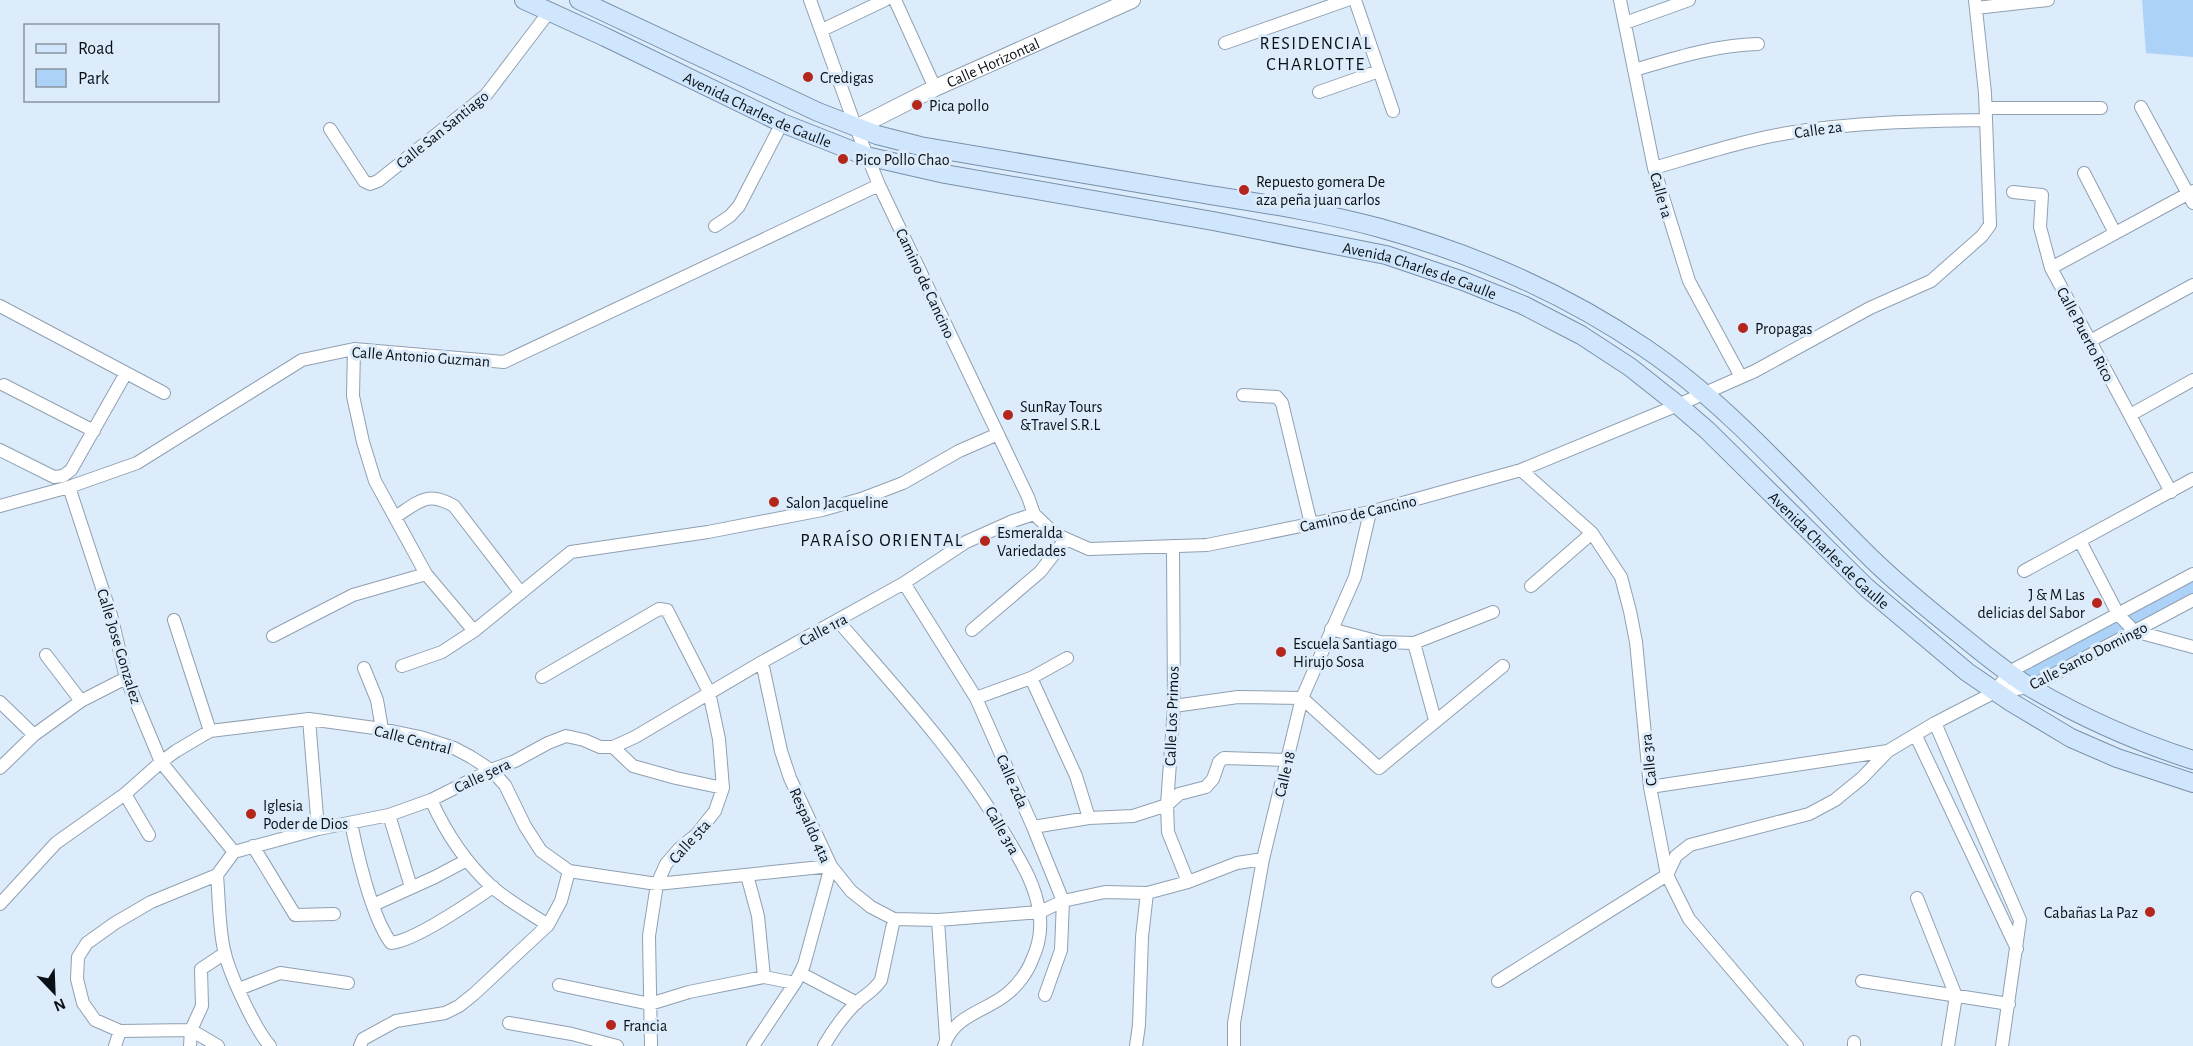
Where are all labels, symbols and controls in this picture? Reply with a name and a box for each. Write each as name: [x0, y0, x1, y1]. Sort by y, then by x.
legend: [24, 24, 219, 102]
street label: Calle Horizontal: [944, 35, 1042, 91]
district label: RESIDENCIAL CHARLOTTE: [1260, 35, 1372, 74]
text: Road: [78, 40, 114, 58]
street label: Avenida Charles de Gaulle: [681, 69, 834, 151]
text: Park: [78, 70, 110, 88]
marker: Credigas: [801, 70, 815, 84]
place label: Credigas: [820, 70, 874, 86]
street label: Calle San Santiago: [393, 88, 492, 172]
marker: Pica pollo: [910, 98, 924, 112]
place label: Pica pollo: [929, 98, 989, 114]
street label: Calle 2a: [1793, 119, 1843, 141]
marker: Pico Pollo Chao: [836, 152, 850, 166]
place label: Pico Pollo Chao: [855, 152, 950, 168]
street label: Calle 1a: [1647, 171, 1675, 220]
place label: Repuesto gomera De aza peña juan carlos: [1256, 174, 1385, 209]
marker: Repuesto gomera De aza peña juan carlos: [1237, 183, 1251, 197]
street label: Camino de Cancino: [893, 226, 958, 341]
street label: Avenida Charles de Gaulle: [1341, 240, 1499, 303]
street label: Calle Puerto Rico: [2054, 285, 2117, 385]
marker: Propagas: [1736, 321, 1750, 335]
place label: Propagas: [1755, 321, 1813, 337]
street label: Calle Antonio Guzman: [351, 344, 491, 370]
place label: SunRay Tours &Travel S.R.L: [1020, 399, 1103, 433]
marker: SunRay Tours &Travel S.R.L: [1001, 408, 1015, 422]
street label: Avenida Charles de Gaulle: [1765, 489, 1892, 612]
street label: Camino de Cancino: [1298, 493, 1418, 535]
marker: Salon Jacqueline: [767, 495, 781, 509]
place label: Salon Jacqueline: [786, 495, 888, 511]
place label: Esmeralda Variedades: [997, 525, 1066, 559]
district label: PARAÍSO ORIENTAL: [800, 529, 964, 550]
marker: Esmeralda Variedades: [978, 534, 992, 548]
street label: Calle Jose Gonzalez: [94, 587, 144, 706]
place label: J & M Las delicias del Sabor: [1978, 587, 2086, 621]
marker: J & M Las delicias del Sabor: [2090, 596, 2104, 610]
street label: Calle 1ra: [797, 611, 850, 649]
street label: Calle Santo Domingo: [2027, 619, 2150, 693]
place label: Escuela Santiago Hirujo Sosa: [1293, 636, 1397, 671]
marker: Escuela Santiago Hirujo Sosa: [1274, 645, 1288, 659]
street label: Calle Los Primos: [1162, 666, 1182, 766]
street label: Calle Central: [373, 723, 453, 757]
street label: Calle 3ra: [1638, 733, 1660, 787]
street label: Calle 18: [1272, 750, 1298, 799]
street label: Calle 2da: [993, 752, 1031, 811]
street label: Calle 5era: [452, 756, 513, 796]
street label: Respaldo 4ta: [786, 786, 834, 865]
place label: Iglesia Poder de Dios: [263, 798, 348, 832]
street label: Calle 3ra: [982, 804, 1022, 857]
marker: Iglesia Poder de Dios: [244, 807, 258, 821]
street label: Calle 5ta: [666, 817, 713, 867]
place label: Cabañas La Paz: [2044, 905, 2138, 921]
marker: Cabañas La Paz: [2143, 905, 2157, 919]
north arrow: [24, 962, 84, 1022]
text: N: [51, 995, 68, 1014]
marker: Francia: [604, 1018, 618, 1032]
place label: Francia: [623, 1018, 667, 1034]

